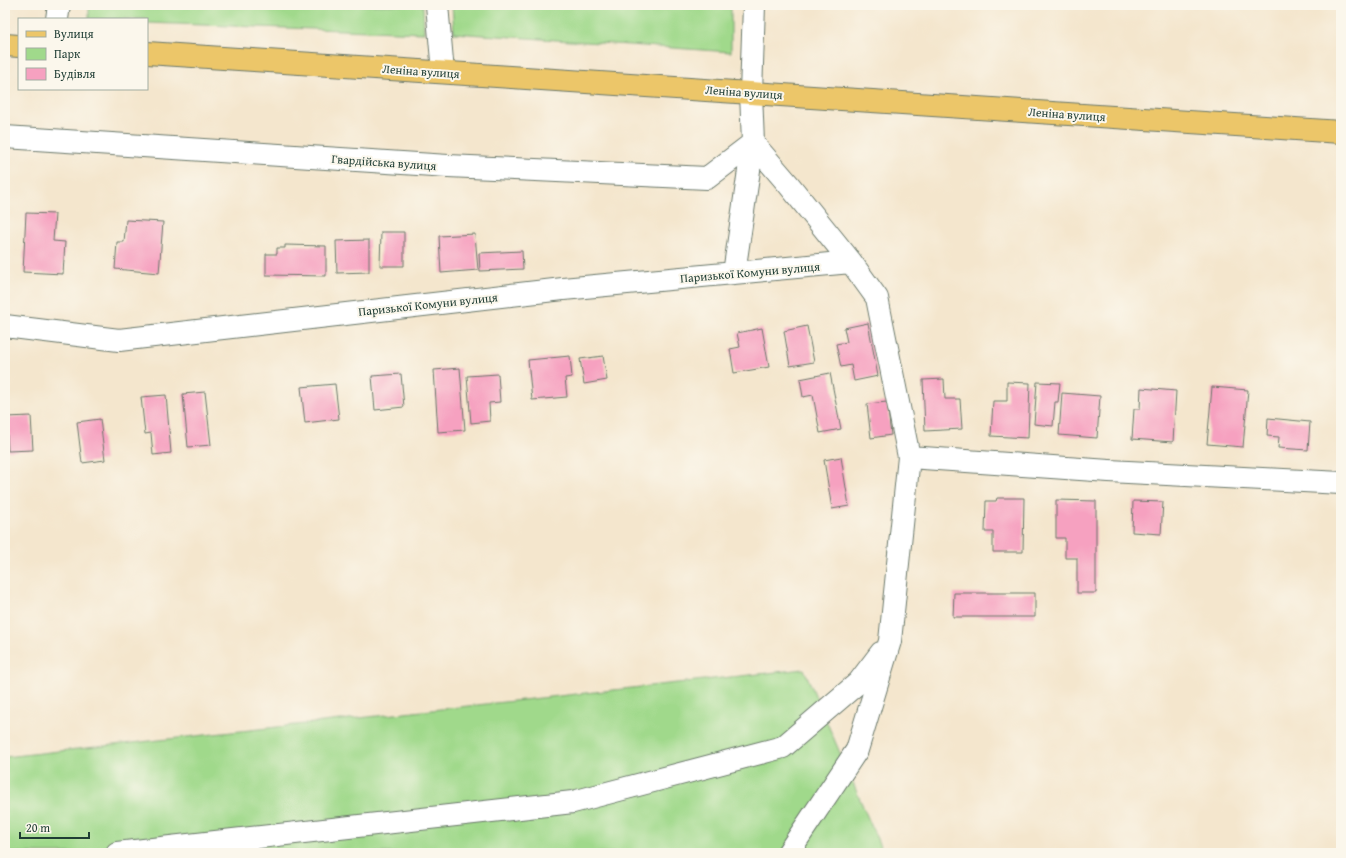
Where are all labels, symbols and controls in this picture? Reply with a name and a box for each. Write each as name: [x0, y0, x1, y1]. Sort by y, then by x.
legend: [18, 18, 148, 90]
text: Вулиця: [54, 25, 94, 42]
text: Парк: [54, 45, 81, 62]
street label: Леніна вулиця: [382, 60, 460, 82]
text: Будівля: [54, 65, 95, 82]
street label: Леніна вулиця: [705, 81, 783, 103]
street label: Леніна вулиця: [1028, 103, 1106, 125]
street label: Гвардійська вулиця: [331, 150, 437, 174]
street label: Паризької Комуни вулиця: [679, 257, 821, 287]
street label: Паризької Комуни вулиця: [357, 288, 499, 320]
scale bar: [20, 814, 89, 840]
text: 20 m: [26, 819, 50, 836]

